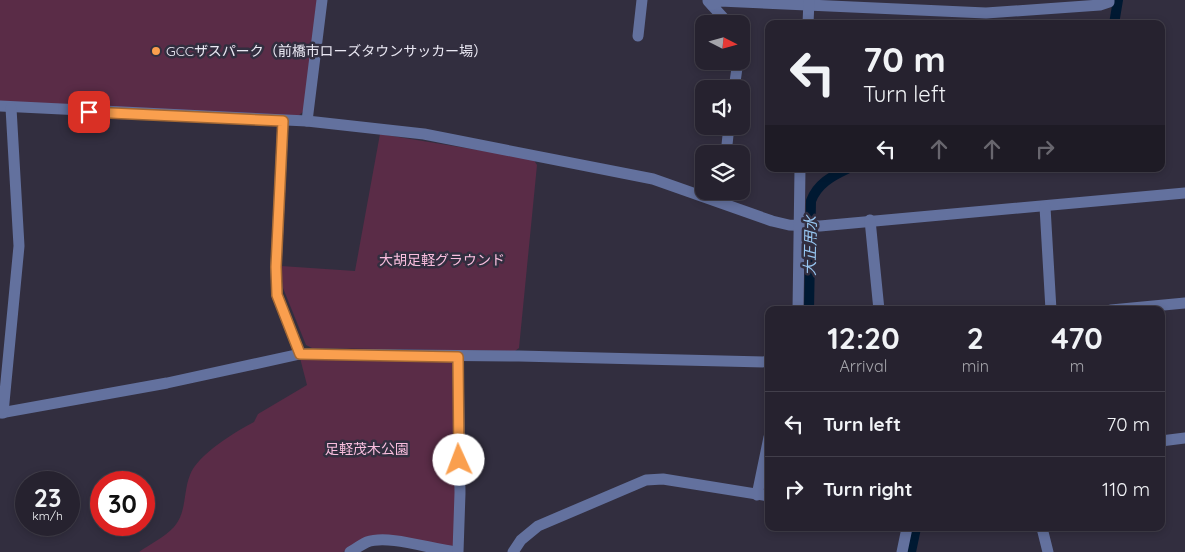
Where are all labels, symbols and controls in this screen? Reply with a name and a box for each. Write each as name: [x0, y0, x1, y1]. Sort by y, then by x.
north arrow: [695, 15, 750, 70]
map controls: [695, 15, 750, 200]
text: 70 m: [863, 37, 946, 81]
icon: left: [780, 40, 845, 105]
place label: GCCザスパーク（前橋市ローズタウンサッカー場）: [166, 42, 487, 60]
marker: GCCザスパーク（前橋市ローズタウンサッカー場）: [150, 45, 162, 57]
button: sound: [695, 80, 750, 135]
text: Turn left: [863, 80, 946, 108]
pin: [68, 91, 110, 133]
icon: arrive: [75, 98, 103, 126]
icon: left: [872, 135, 900, 163]
icon: ahead: [925, 135, 953, 163]
icon: ahead: [978, 135, 1006, 163]
icon: right: [1031, 135, 1059, 163]
button: layers: [695, 145, 750, 200]
water label: 大正用水: [800, 214, 820, 276]
park label: 大胡足軽グラウンド: [379, 251, 505, 269]
text: 12:20: [827, 319, 900, 357]
text: 2: [967, 319, 984, 357]
text: 470: [1051, 319, 1103, 357]
text: Arrival: [839, 356, 887, 376]
text: min: [962, 356, 989, 376]
text: m: [1070, 356, 1084, 376]
icon: left: [780, 410, 808, 438]
text: Turn left: [823, 412, 901, 436]
text: 70 m: [1106, 412, 1150, 436]
position arrow: [432, 433, 484, 485]
park label: 足軽茂木公園: [325, 440, 409, 458]
speed limit sign: 30: [90, 471, 155, 536]
icon: right: [780, 475, 808, 503]
text: Turn right: [823, 477, 912, 501]
text: 110 m: [1102, 477, 1150, 501]
text: 23: [34, 482, 61, 513]
text: km/h: [32, 508, 63, 523]

